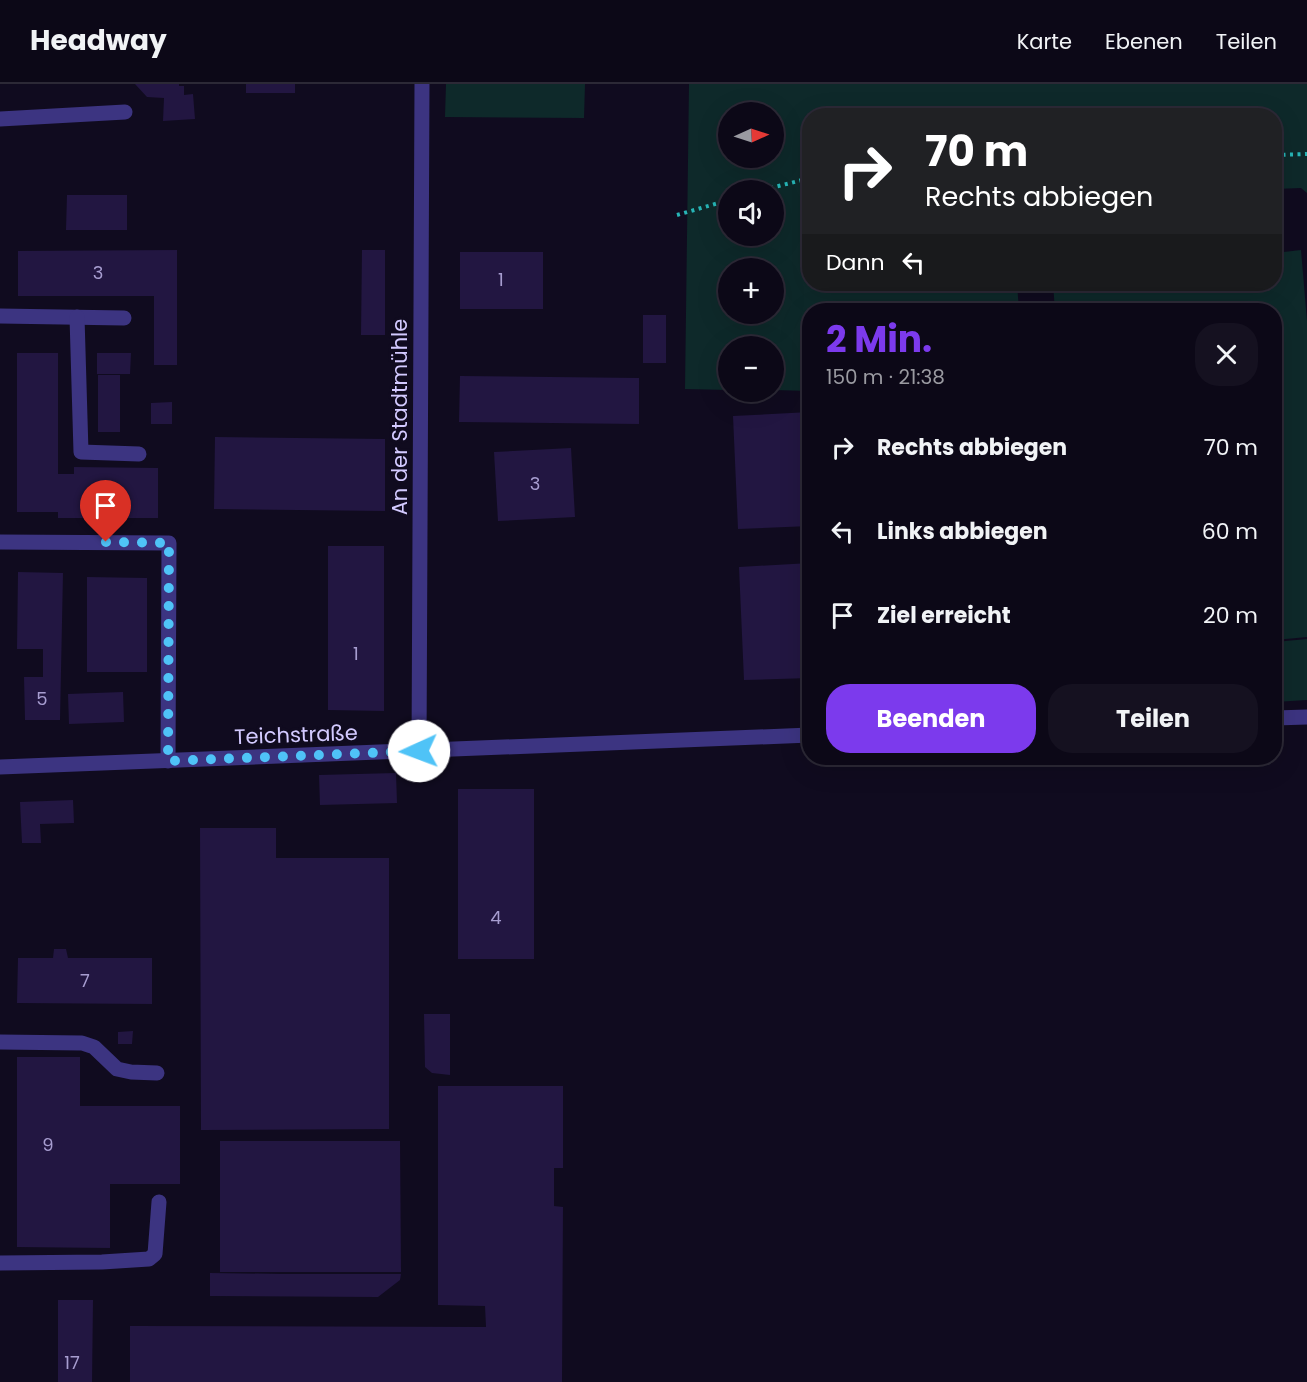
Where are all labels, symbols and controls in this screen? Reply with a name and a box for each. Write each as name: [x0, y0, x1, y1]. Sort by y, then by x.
text: Headway: [30, 21, 167, 60]
text: Karte: [1017, 27, 1072, 56]
text: Ebenen: [1105, 27, 1183, 56]
text: Teilen: [1216, 27, 1277, 56]
north arrow: [718, 102, 784, 168]
map controls: [718, 102, 784, 402]
text: 70 m: [925, 122, 1028, 181]
icon: right: [826, 132, 904, 210]
text: Rechts abbiegen: [925, 178, 1153, 215]
button: sound: [718, 180, 784, 246]
icon: left: [897, 246, 930, 279]
text: Dann: [826, 247, 885, 278]
button: +: [718, 258, 784, 324]
house number: 3: [93, 260, 103, 285]
house number: 1: [498, 267, 504, 292]
text: 2 Min.: [826, 314, 932, 365]
street label: An der Stadtmühle: [385, 319, 414, 515]
button: close: [1195, 323, 1258, 386]
button: −: [718, 336, 784, 402]
text: 150 m · 21:38: [826, 363, 945, 391]
icon: right: [826, 431, 859, 464]
text: Rechts abbiegen: [877, 432, 1067, 463]
text: 70 m: [1204, 432, 1258, 463]
house number: 3: [530, 471, 540, 496]
pin: [80, 480, 131, 542]
icon: arrive: [89, 489, 122, 522]
icon: left: [826, 515, 859, 548]
text: Links abbiegen: [877, 516, 1048, 547]
text: 60 m: [1202, 516, 1258, 547]
icon: arrive: [826, 599, 859, 632]
text: Ziel erreicht: [877, 600, 1011, 631]
text: 20 m: [1203, 600, 1258, 631]
house number: 1: [353, 641, 359, 666]
button: Beenden: [826, 684, 1036, 753]
button: Teilen: [1048, 684, 1258, 753]
house number: 5: [36, 686, 48, 711]
street label: Teichstraße: [234, 718, 358, 751]
position arrow: [387, 719, 451, 783]
house number: 4: [490, 905, 502, 930]
house number: 7: [80, 968, 90, 993]
house number: 9: [42, 1132, 54, 1157]
house number: 17: [64, 1350, 80, 1375]

